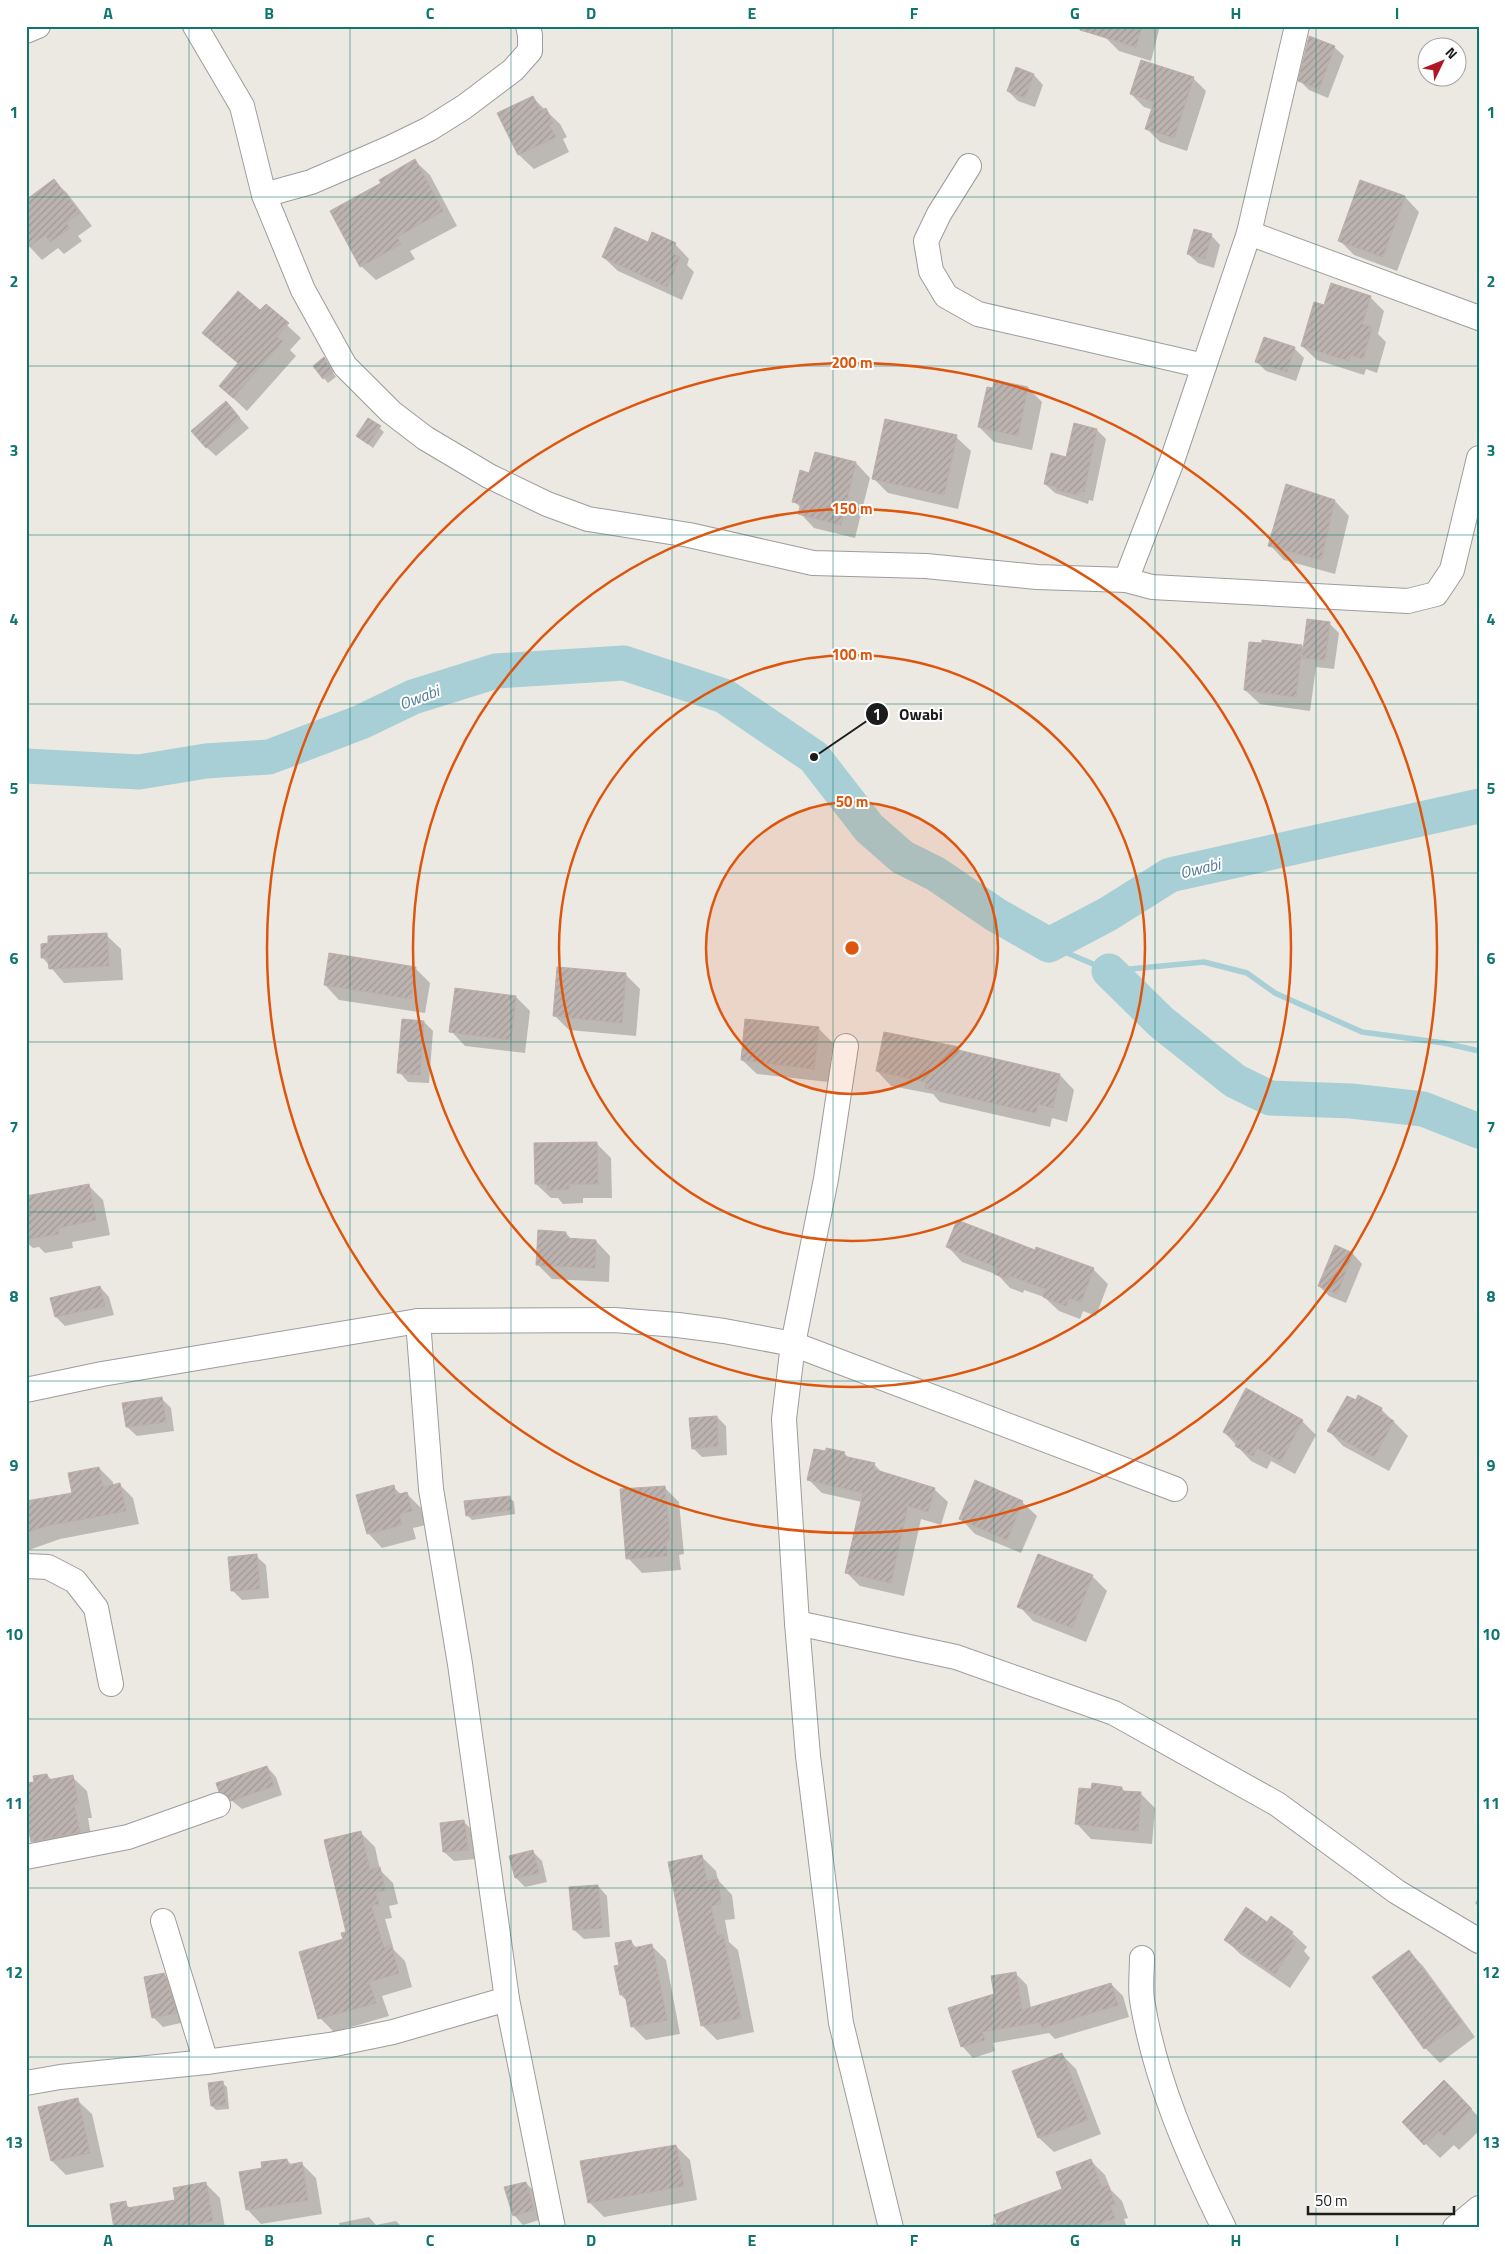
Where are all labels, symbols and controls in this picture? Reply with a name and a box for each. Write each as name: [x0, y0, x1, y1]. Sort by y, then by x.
text: A: [103, 1, 113, 25]
text: B: [264, 1, 274, 25]
text: C: [426, 1, 435, 25]
text: D: [586, 1, 596, 25]
text: E: [748, 1, 757, 25]
text: F: [910, 1, 919, 25]
text: G: [1070, 1, 1080, 25]
text: H: [1231, 1, 1241, 25]
text: I: [1395, 1, 1399, 25]
north arrow: [1418, 38, 1468, 88]
text: N: [1441, 42, 1463, 64]
text: 1: [10, 100, 18, 124]
text: 1: [1487, 100, 1495, 124]
text: 2: [10, 269, 18, 293]
text: 2: [1487, 269, 1495, 293]
text: 200 m: [831, 351, 873, 374]
text: 3: [10, 438, 18, 462]
text: 3: [1487, 438, 1495, 462]
text: 150 m: [831, 497, 873, 520]
text: 4: [10, 607, 19, 631]
text: 4: [1487, 607, 1496, 631]
text: 100 m: [831, 643, 873, 666]
water label: Owabi: [396, 678, 444, 716]
callout: Owabi: [864, 699, 953, 730]
text: Owabi: [899, 702, 943, 726]
text: 1: [873, 703, 881, 726]
text: 5: [10, 776, 19, 800]
text: 5: [1487, 776, 1496, 800]
text: 50 m: [836, 790, 868, 813]
water label: Owabi: [1177, 851, 1224, 884]
centre of rings: [843, 939, 861, 957]
text: 6: [10, 946, 19, 970]
text: 6: [1487, 946, 1496, 970]
text: 7: [10, 1115, 18, 1139]
text: 7: [1487, 1115, 1495, 1139]
text: 8: [10, 1284, 19, 1308]
text: 8: [1487, 1284, 1496, 1308]
text: 9: [10, 1453, 19, 1477]
text: 9: [1487, 1453, 1496, 1477]
text: 10: [5, 1622, 23, 1646]
text: 10: [1482, 1622, 1500, 1646]
text: 11: [5, 1791, 23, 1815]
text: 11: [1482, 1791, 1500, 1815]
text: 12: [5, 1960, 23, 1984]
text: 12: [1482, 1960, 1500, 1984]
text: 13: [5, 2130, 23, 2154]
text: 13: [1482, 2130, 1500, 2154]
scale bar: [1308, 2184, 1454, 2216]
text: 50 m: [1315, 2189, 1348, 2212]
text: A: [103, 2228, 113, 2252]
text: B: [264, 2228, 274, 2252]
text: C: [426, 2228, 435, 2252]
text: D: [586, 2228, 596, 2252]
text: E: [748, 2228, 757, 2252]
text: F: [910, 2228, 919, 2252]
text: G: [1070, 2228, 1080, 2252]
text: H: [1231, 2228, 1241, 2252]
text: I: [1395, 2228, 1399, 2252]

